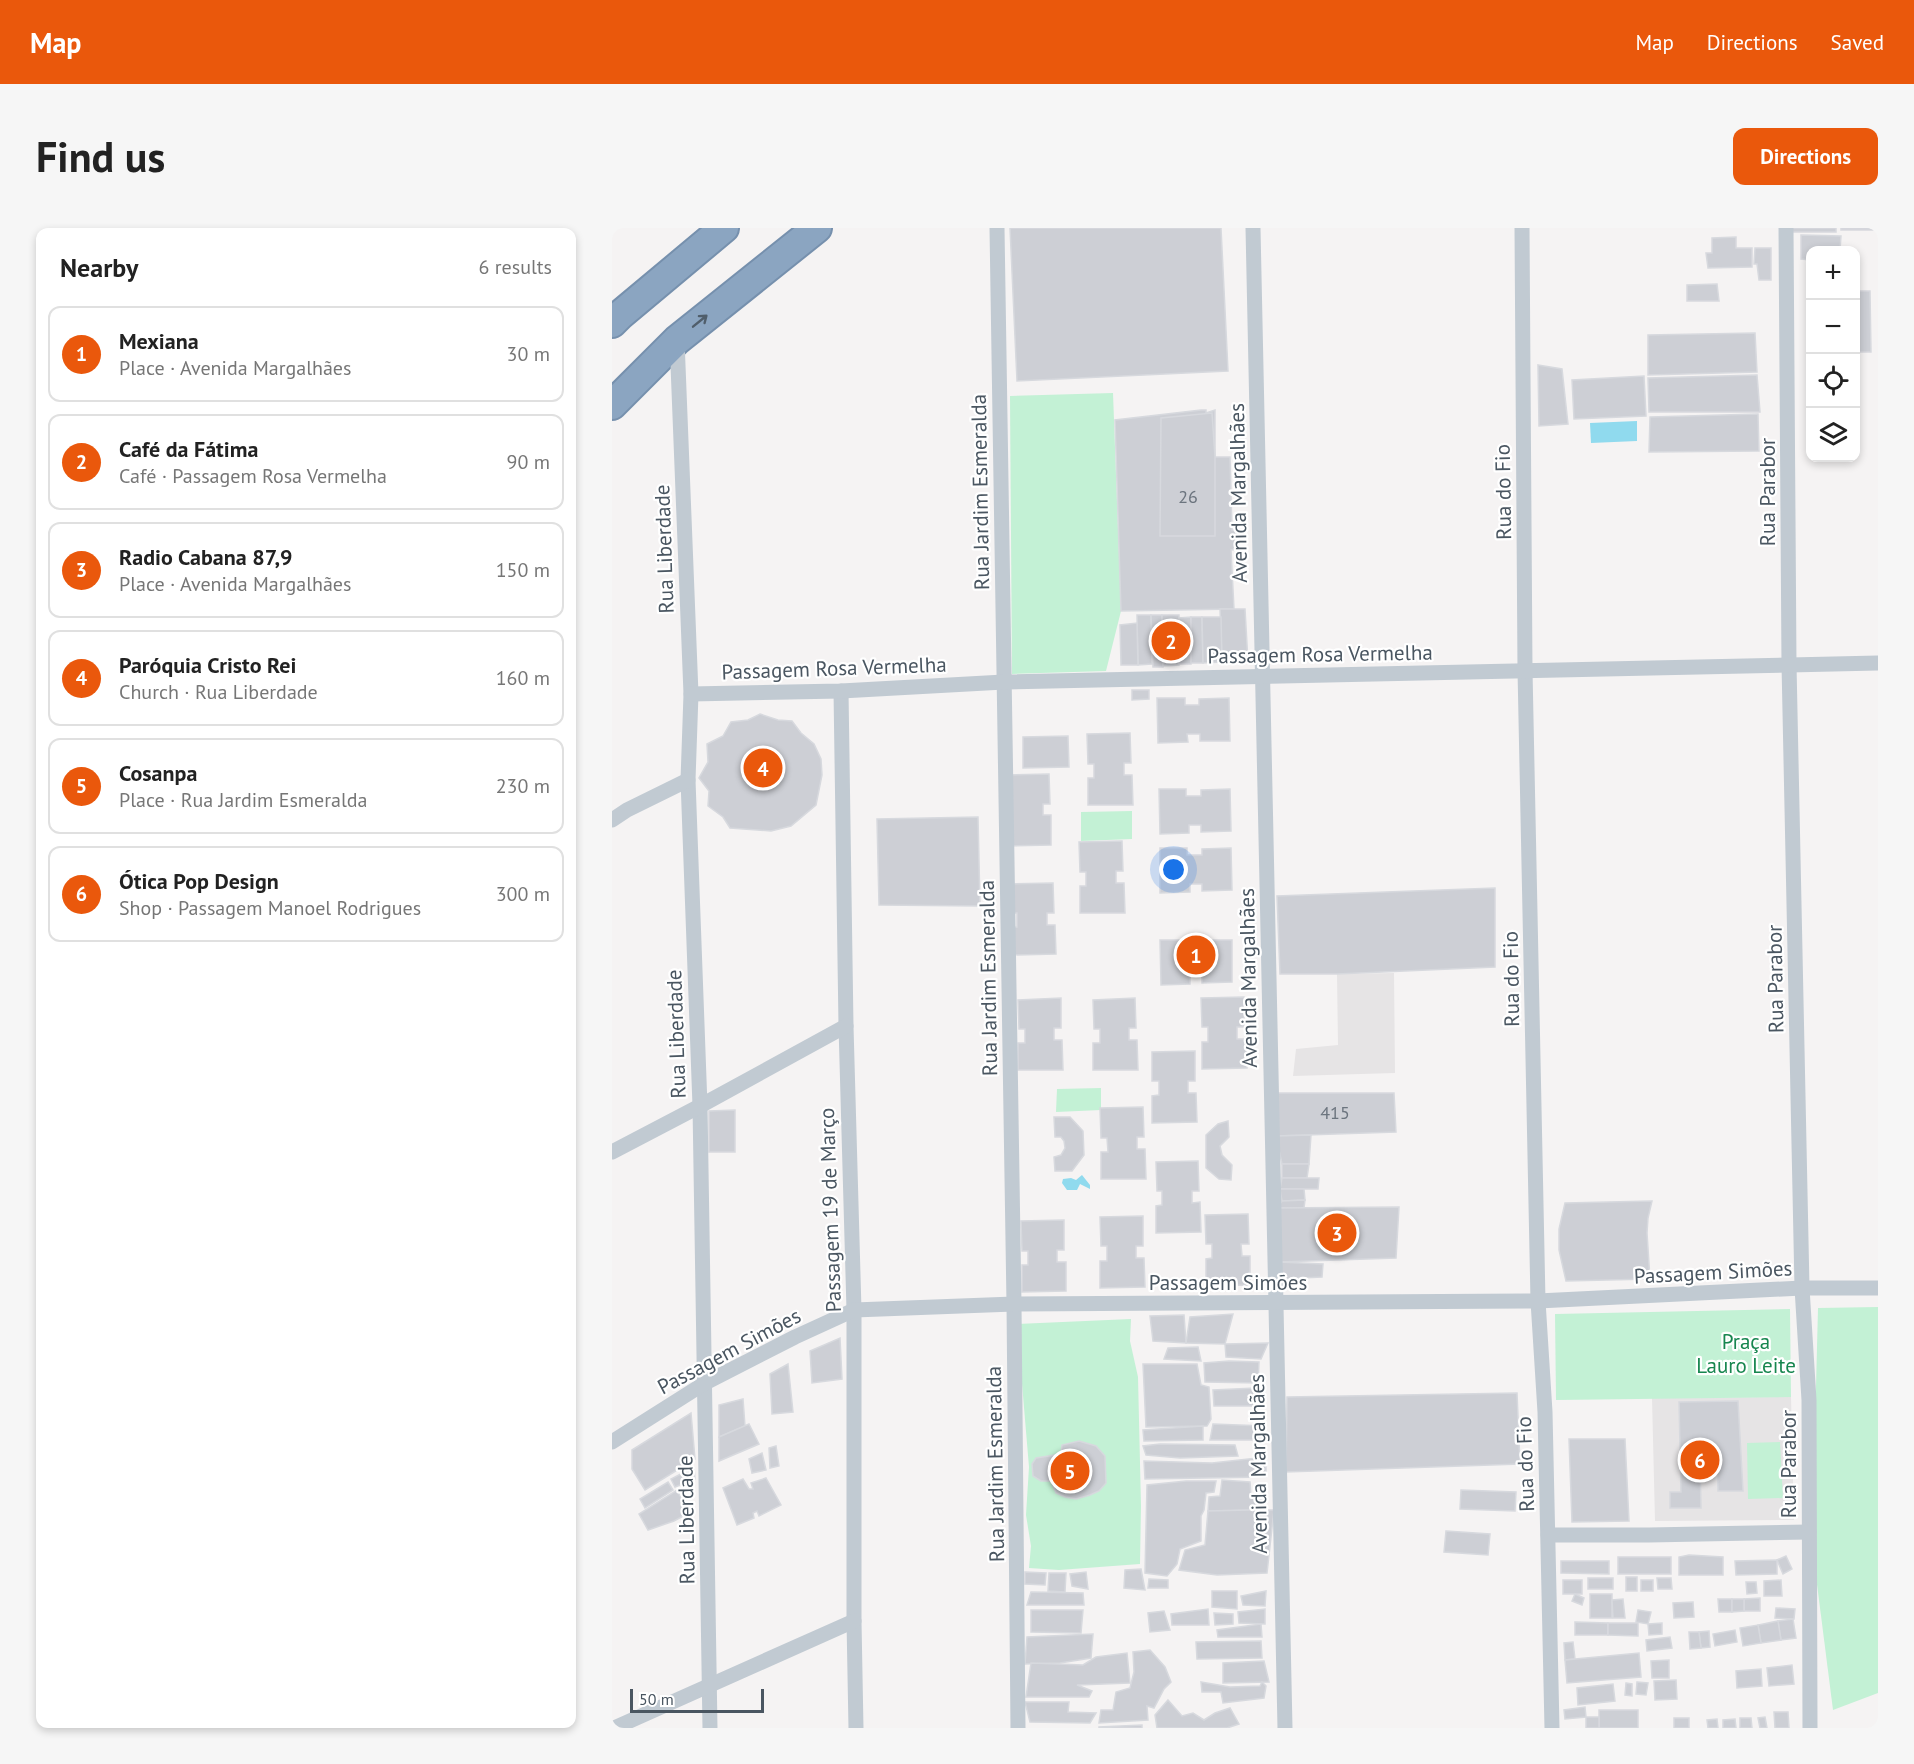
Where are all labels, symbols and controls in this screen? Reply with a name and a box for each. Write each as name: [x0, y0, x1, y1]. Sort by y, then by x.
text: Map: [30, 24, 81, 61]
text: Map: [1635, 29, 1674, 56]
text: Directions: [1707, 29, 1798, 56]
text: Saved: [1831, 29, 1884, 56]
button: Directions: [1733, 128, 1878, 185]
text: Find us: [36, 129, 165, 184]
map controls: [1806, 246, 1860, 462]
button: +: [1806, 246, 1860, 300]
text: Nearby: [60, 251, 138, 284]
text: 6 results: [479, 254, 552, 280]
button: −: [1806, 300, 1860, 354]
one-way arrow: [692, 315, 708, 328]
text: Mexiana: [119, 327, 199, 355]
text: 1: [76, 341, 87, 367]
text: 30 m: [507, 341, 550, 367]
button: locate: [1806, 354, 1860, 408]
text: Place · Avenida Margalhães: [119, 355, 351, 381]
street label: Rua Jardim Esmeralda: [965, 394, 995, 590]
street label: Avenida Margalhães: [1223, 403, 1253, 583]
button: layers: [1806, 408, 1860, 462]
text: Café da Fátima: [119, 435, 258, 463]
street label: Rua Parabor: [1754, 438, 1781, 546]
street label: Rua do Fio: [1489, 444, 1517, 540]
text: 2: [76, 449, 87, 475]
text: 90 m: [507, 449, 550, 475]
text: Café · Passagem Rosa Vermelha: [119, 463, 387, 489]
street label: Rua Liberdade: [648, 484, 680, 614]
house number: 26: [1178, 485, 1198, 508]
text: Radio Cabana 87,9: [119, 543, 293, 571]
text: 3: [76, 557, 87, 583]
text: 150 m: [496, 557, 550, 583]
text: Place · Avenida Margalhães: [119, 571, 351, 597]
pin: 2: [1152, 618, 1190, 664]
street label: Passagem Rosa Vermelha: [1207, 639, 1433, 669]
text: Paróquia Cristo Rei: [119, 651, 296, 679]
street label: Passagem Rosa Vermelha: [721, 651, 947, 685]
text: 4: [76, 665, 87, 691]
text: 160 m: [496, 665, 550, 691]
text: Church · Rua Liberdade: [119, 679, 318, 705]
pin: 4: [744, 746, 782, 790]
text: Cosanpa: [119, 759, 197, 787]
text: 5: [76, 773, 87, 799]
text: 230 m: [496, 773, 550, 799]
text: Place · Rua Jardim Esmeralda: [119, 787, 367, 813]
your location: [1159, 855, 1188, 884]
text: Ótica Pop Design: [119, 867, 279, 895]
street label: Rua Jardim Esmeralda: [973, 880, 1003, 1076]
text: 6: [76, 881, 87, 907]
text: 300 m: [496, 881, 550, 907]
street label: Avenida Margalhães: [1233, 888, 1263, 1068]
text: Shop · Passagem Manoel Rodrigues: [119, 895, 421, 921]
street label: Rua Parabor: [1761, 925, 1789, 1033]
street label: Rua do Fio: [1497, 931, 1525, 1027]
pin: 1: [1176, 932, 1216, 978]
street label: Rua Liberdade: [660, 969, 692, 1099]
house number: 415: [1320, 1101, 1350, 1124]
street label: Passagem 19 de Março: [813, 1107, 847, 1313]
pin: 3: [1318, 1210, 1356, 1256]
street label: Passagem Simões: [1633, 1254, 1793, 1290]
street label: Passagem Simões: [1149, 1269, 1307, 1296]
street label: Passagem Simões: [653, 1302, 805, 1400]
park label: Praça Lauro Leite: [1696, 1328, 1796, 1379]
street label: Rua Jardim Esmeralda: [980, 1366, 1010, 1562]
street label: Avenida Margalhães: [1243, 1374, 1273, 1554]
street label: Rua Parabor: [1775, 1410, 1802, 1518]
street label: Rua do Fio: [1510, 1416, 1540, 1512]
pin: 6: [1680, 1438, 1720, 1482]
pin: 5: [1050, 1448, 1090, 1494]
street label: Rua Liberdade: [671, 1455, 701, 1585]
scale bar: [630, 1686, 764, 1714]
text: 50 m: [639, 1689, 674, 1709]

